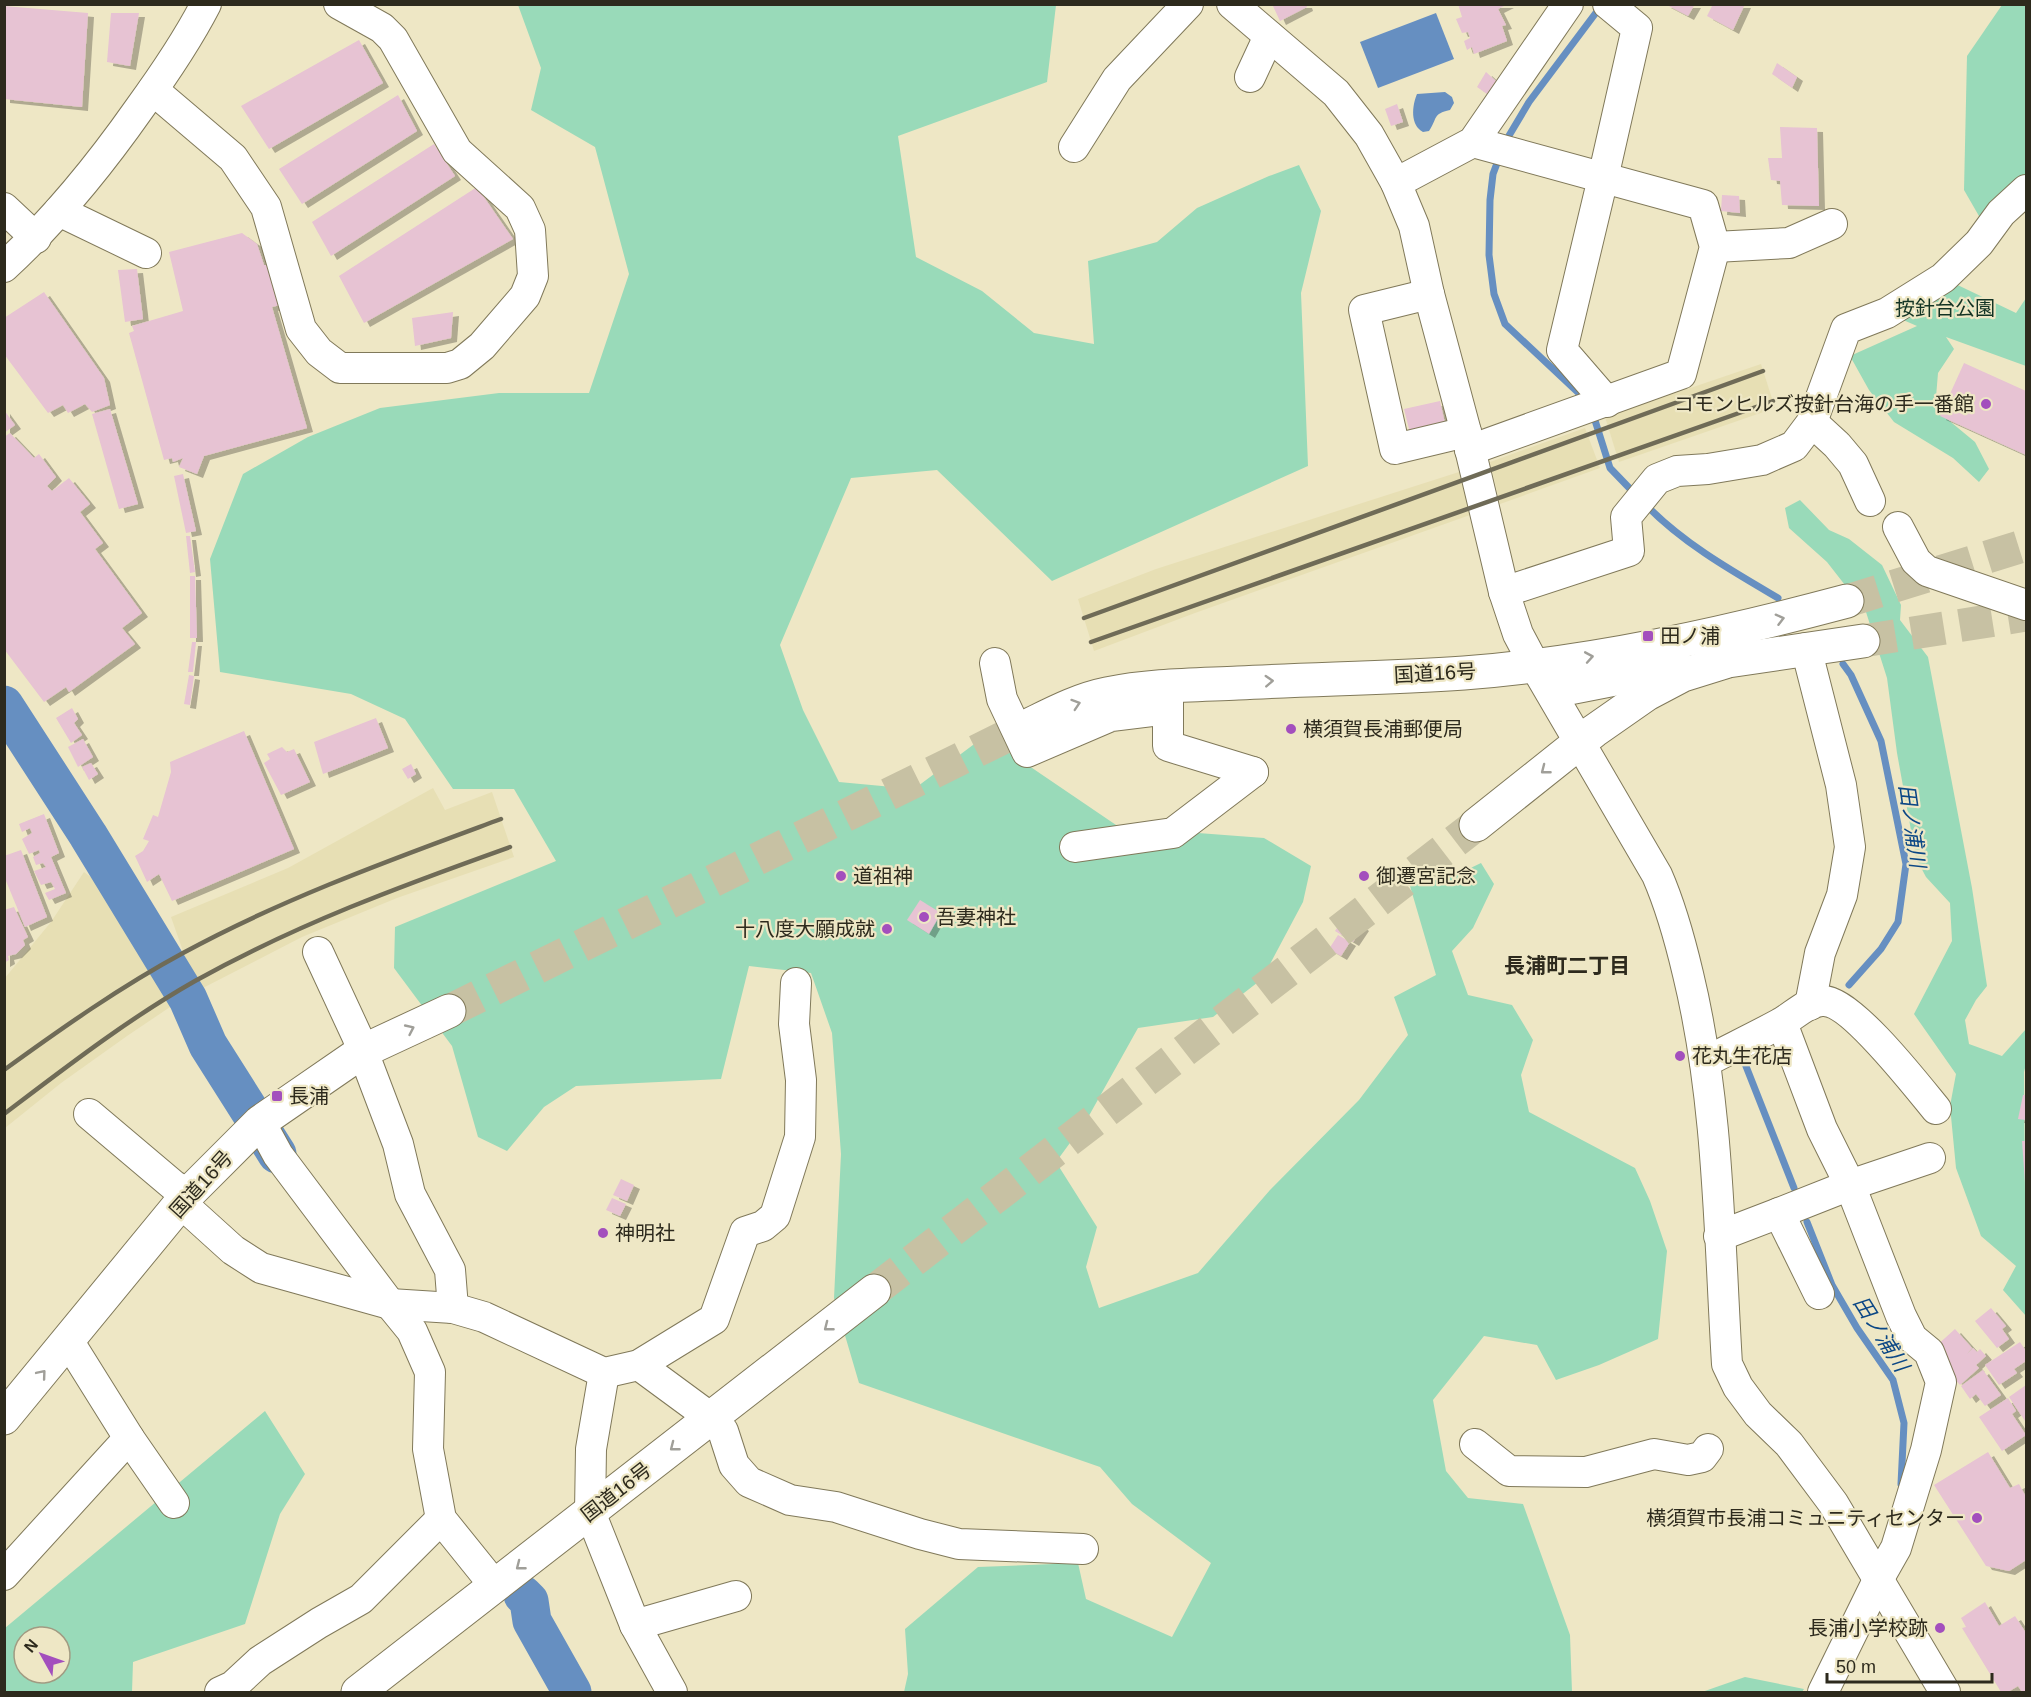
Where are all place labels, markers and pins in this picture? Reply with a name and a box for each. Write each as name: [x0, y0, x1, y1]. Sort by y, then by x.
place label: コモンヒルズ按針台海の手一番館: [1674, 393, 1974, 415]
marker: コモンヒルズ按針台海の手一番館: [1979, 397, 1993, 411]
place label: 田ノ浦: [1660, 625, 1720, 647]
marker: 田ノ浦: [1641, 629, 1655, 643]
place label: 横須賀長浦郵便局: [1303, 718, 1463, 740]
marker: 横須賀長浦郵便局: [1284, 722, 1298, 736]
place label: 道祖神: [853, 865, 913, 887]
place label: 御遷宮記念: [1376, 865, 1476, 887]
marker: 道祖神: [834, 869, 848, 883]
marker: 御遷宮記念: [1357, 869, 1371, 883]
place label: 吾妻神社: [936, 906, 1016, 928]
marker: 吾妻神社: [917, 910, 931, 924]
place label: 十八度大願成就: [735, 918, 875, 940]
marker: 十八度大願成就: [880, 922, 894, 936]
place label: 花丸生花店: [1692, 1045, 1792, 1067]
marker: 花丸生花店: [1673, 1049, 1687, 1063]
place label: 長浦: [289, 1085, 329, 1107]
marker: 長浦: [270, 1089, 284, 1103]
place label: 神明社: [615, 1222, 675, 1244]
marker: 神明社: [596, 1226, 610, 1240]
place label: 横須賀市長浦コミュニティセンター: [1646, 1507, 1965, 1529]
marker: 横須賀市長浦コミュニティセンター: [1970, 1511, 1984, 1525]
place label: 長浦小学校跡: [1808, 1617, 1928, 1639]
marker: 長浦小学校跡: [1933, 1621, 1947, 1635]

